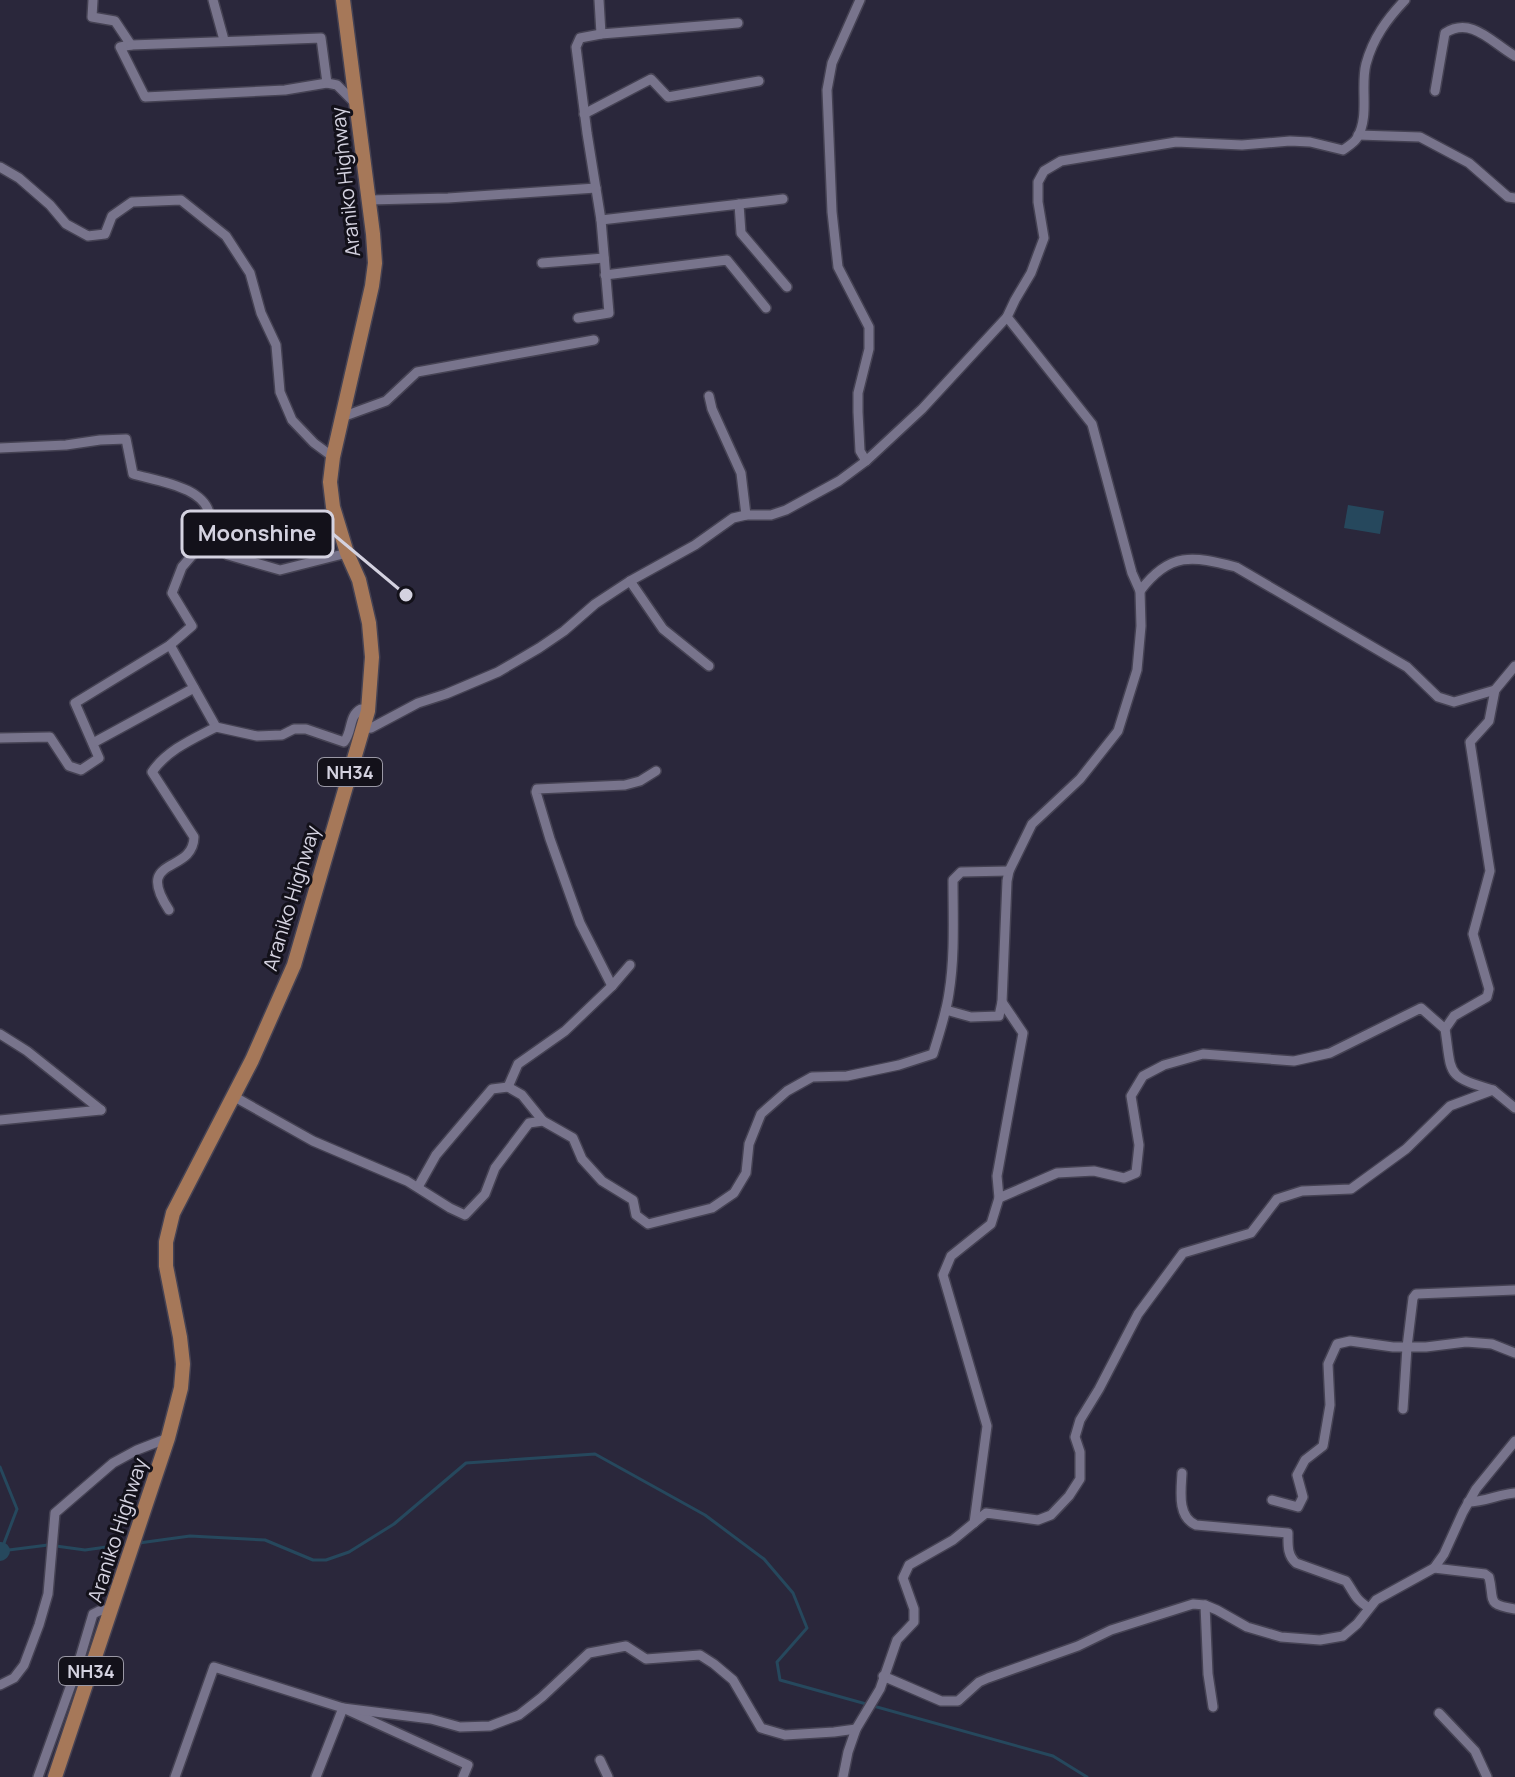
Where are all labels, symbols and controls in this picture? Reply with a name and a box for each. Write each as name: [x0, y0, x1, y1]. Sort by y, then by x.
street label: Araniko Highway: [324, 105, 366, 258]
callout: Moonshine: [182, 511, 333, 557]
text: Moonshine: [198, 518, 316, 548]
road number: NH34: [318, 758, 382, 786]
street label: Araniko Highway: [256, 822, 326, 974]
street label: Araniko Highway: [81, 1454, 153, 1606]
road number: NH34: [59, 1657, 123, 1685]

